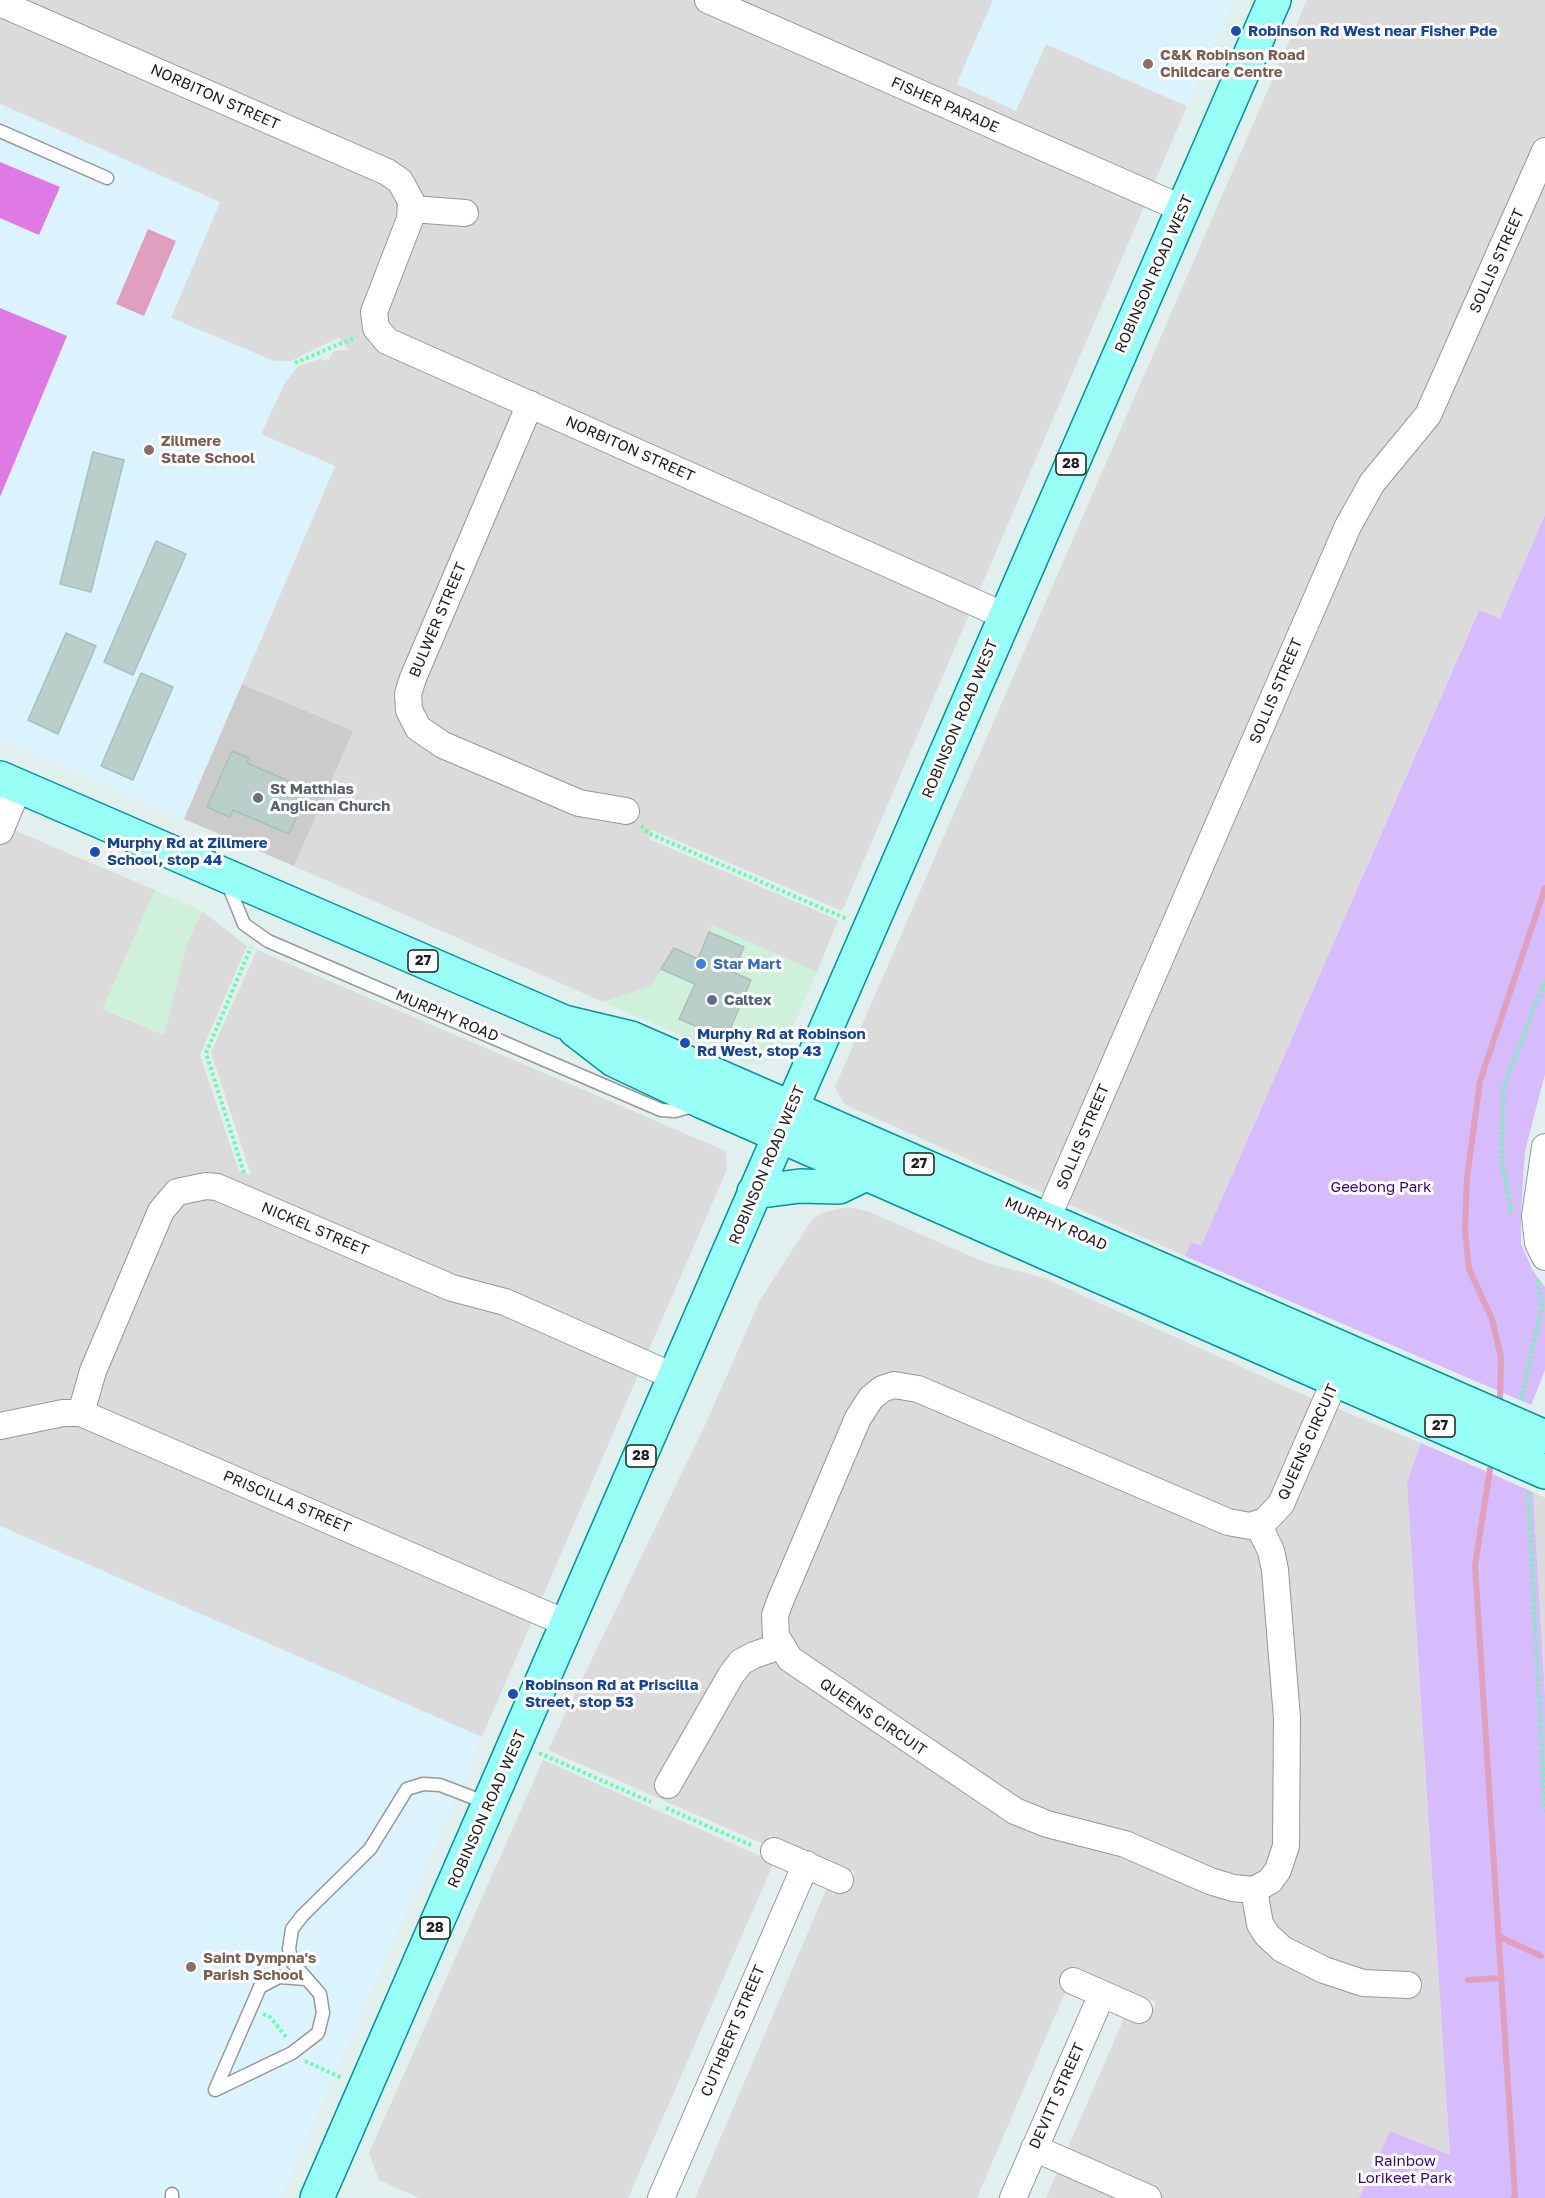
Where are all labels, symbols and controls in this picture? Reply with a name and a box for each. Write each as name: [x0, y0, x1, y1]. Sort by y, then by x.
place label: Robinson Rd West near Fisher Pde: [1248, 22, 1497, 40]
marker: Robinson Rd West near Fisher Pde: [1229, 24, 1243, 38]
place label: C&K Robinson Road Childcare Centre: [1160, 46, 1305, 81]
marker: C&K Robinson Road Childcare Centre: [1141, 57, 1155, 71]
street label: NORBITON STREET: [148, 60, 282, 134]
street label: FISHER PARADE: [888, 73, 1002, 137]
street label: ROBINSON ROAD WEST: [1111, 192, 1197, 356]
street label: SOLLIS STREET: [1466, 206, 1528, 316]
street label: NORBITON STREET: [563, 412, 697, 486]
place label: Zillmere State School: [161, 432, 255, 467]
marker: Zillmere State School: [142, 443, 156, 457]
road number: 28: [1056, 453, 1086, 475]
street label: BULWER STREET: [406, 560, 470, 680]
street label: SOLLIS STREET: [1246, 636, 1306, 746]
street label: ROBINSON ROAD WEST: [918, 637, 1002, 801]
place label: St Matthias Anglican Church: [270, 780, 390, 815]
marker: St Matthias Anglican Church: [251, 791, 265, 805]
place label: Murphy Rd at Zillmere School, stop 44: [107, 834, 268, 869]
marker: Murphy Rd at Zillmere School, stop 44: [88, 845, 102, 859]
road number: 27: [408, 950, 438, 972]
place label: Star Mart: [713, 955, 781, 973]
marker: Star Mart: [694, 957, 708, 971]
street label: MURPHY ROAD: [393, 986, 501, 1046]
place label: Caltex: [724, 991, 771, 1009]
marker: Caltex: [705, 993, 719, 1007]
place label: Murphy Rd at Robinson Rd West, stop 43: [697, 1025, 866, 1060]
marker: Murphy Rd at Robinson Rd West, stop 43: [678, 1036, 692, 1050]
street label: SOLLIS STREET: [1053, 1082, 1113, 1192]
street label: ROBINSON ROAD WEST: [725, 1083, 809, 1247]
road number: 27: [904, 1153, 934, 1175]
park label: Geebong Park: [1331, 1178, 1431, 1196]
street label: MURPHY ROAD: [1002, 1193, 1110, 1255]
street label: NICKEL STREET: [259, 1198, 371, 1260]
street label: QUEENS CIRCUIT: [1274, 1381, 1342, 1503]
road number: 27: [1425, 1415, 1455, 1437]
road number: 28: [626, 1445, 656, 1467]
street label: PRISCILLA STREET: [220, 1467, 354, 1537]
street label: QUEENS CIRCUIT: [816, 1674, 930, 1760]
place label: Robinson Rd at Priscilla Street, stop 53: [525, 1676, 698, 1711]
marker: Robinson Rd at Priscilla Street, stop 53: [506, 1687, 520, 1701]
street label: ROBINSON ROAD WEST: [444, 1727, 530, 1891]
road number: 28: [420, 1917, 450, 1939]
place label: Saint Dympna's Parish School: [203, 1949, 316, 1984]
marker: Saint Dympna's Parish School: [184, 1960, 198, 1974]
street label: CUTHBERT STREET: [697, 1963, 769, 2099]
street label: DEVITT STREET: [1026, 2040, 1088, 2152]
park label: Rainbow Lorikeet Park: [1357, 2152, 1453, 2187]

